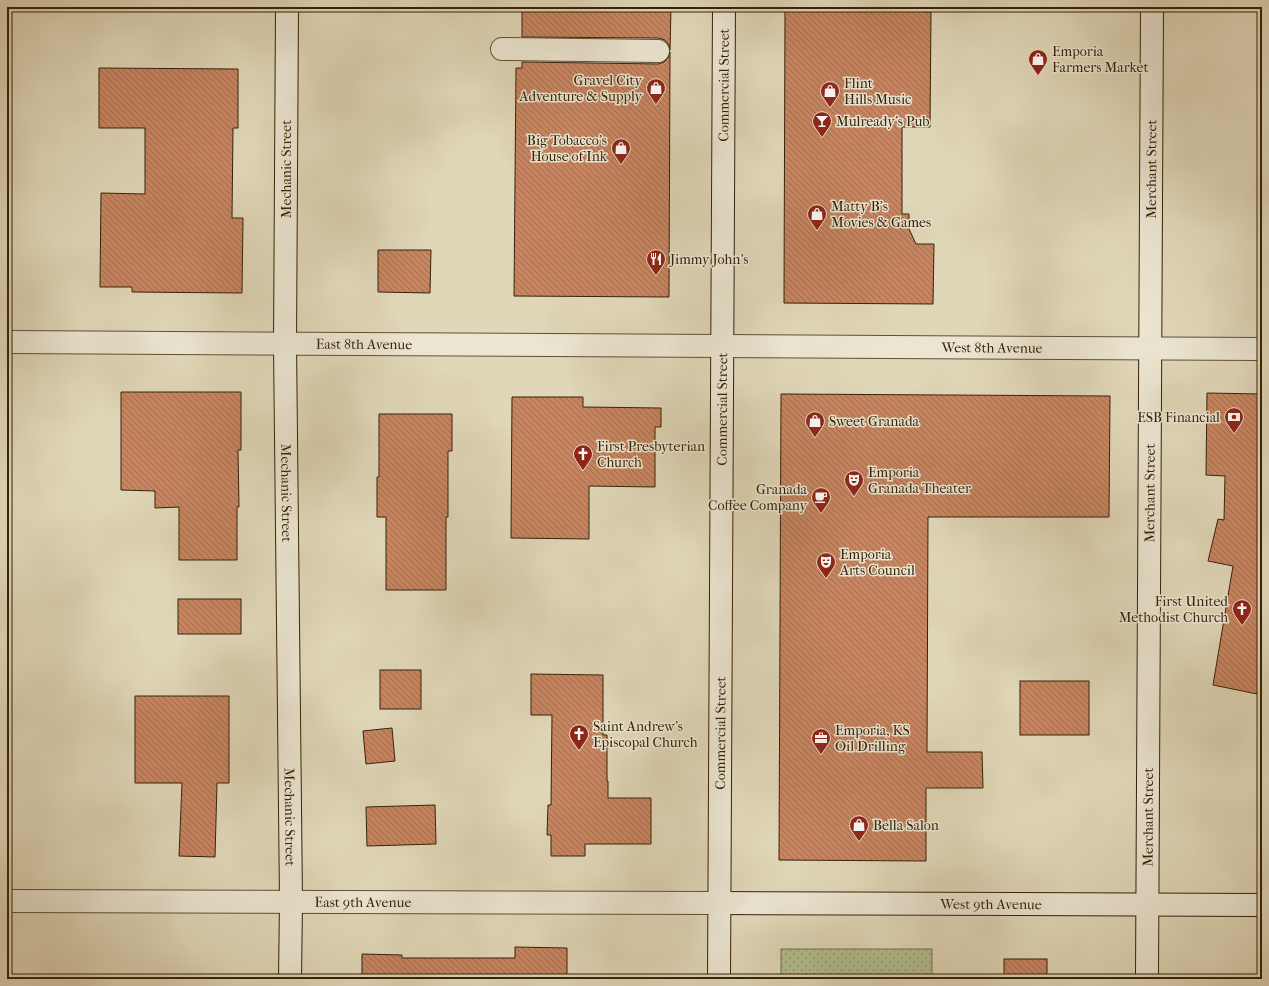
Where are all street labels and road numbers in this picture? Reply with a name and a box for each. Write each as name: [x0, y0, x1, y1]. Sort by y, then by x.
street label: Commercial Street: [715, 28, 732, 142]
street label: Merchant Street: [1142, 119, 1160, 219]
street label: Mechanic Street: [278, 120, 295, 218]
street label: East 8th Avenue: [316, 335, 412, 353]
street label: West 8th Avenue: [940, 339, 1043, 356]
street label: Commercial Street: [713, 352, 731, 466]
street label: Merchant Street: [1141, 443, 1158, 543]
street label: Mechanic Street: [278, 444, 296, 542]
street label: Commercial Street: [711, 676, 729, 790]
street label: Merchant Street: [1139, 767, 1157, 867]
street label: Mechanic Street: [281, 768, 299, 866]
street label: East 9th Avenue: [315, 893, 411, 911]
street label: West 9th Avenue: [939, 895, 1042, 913]

